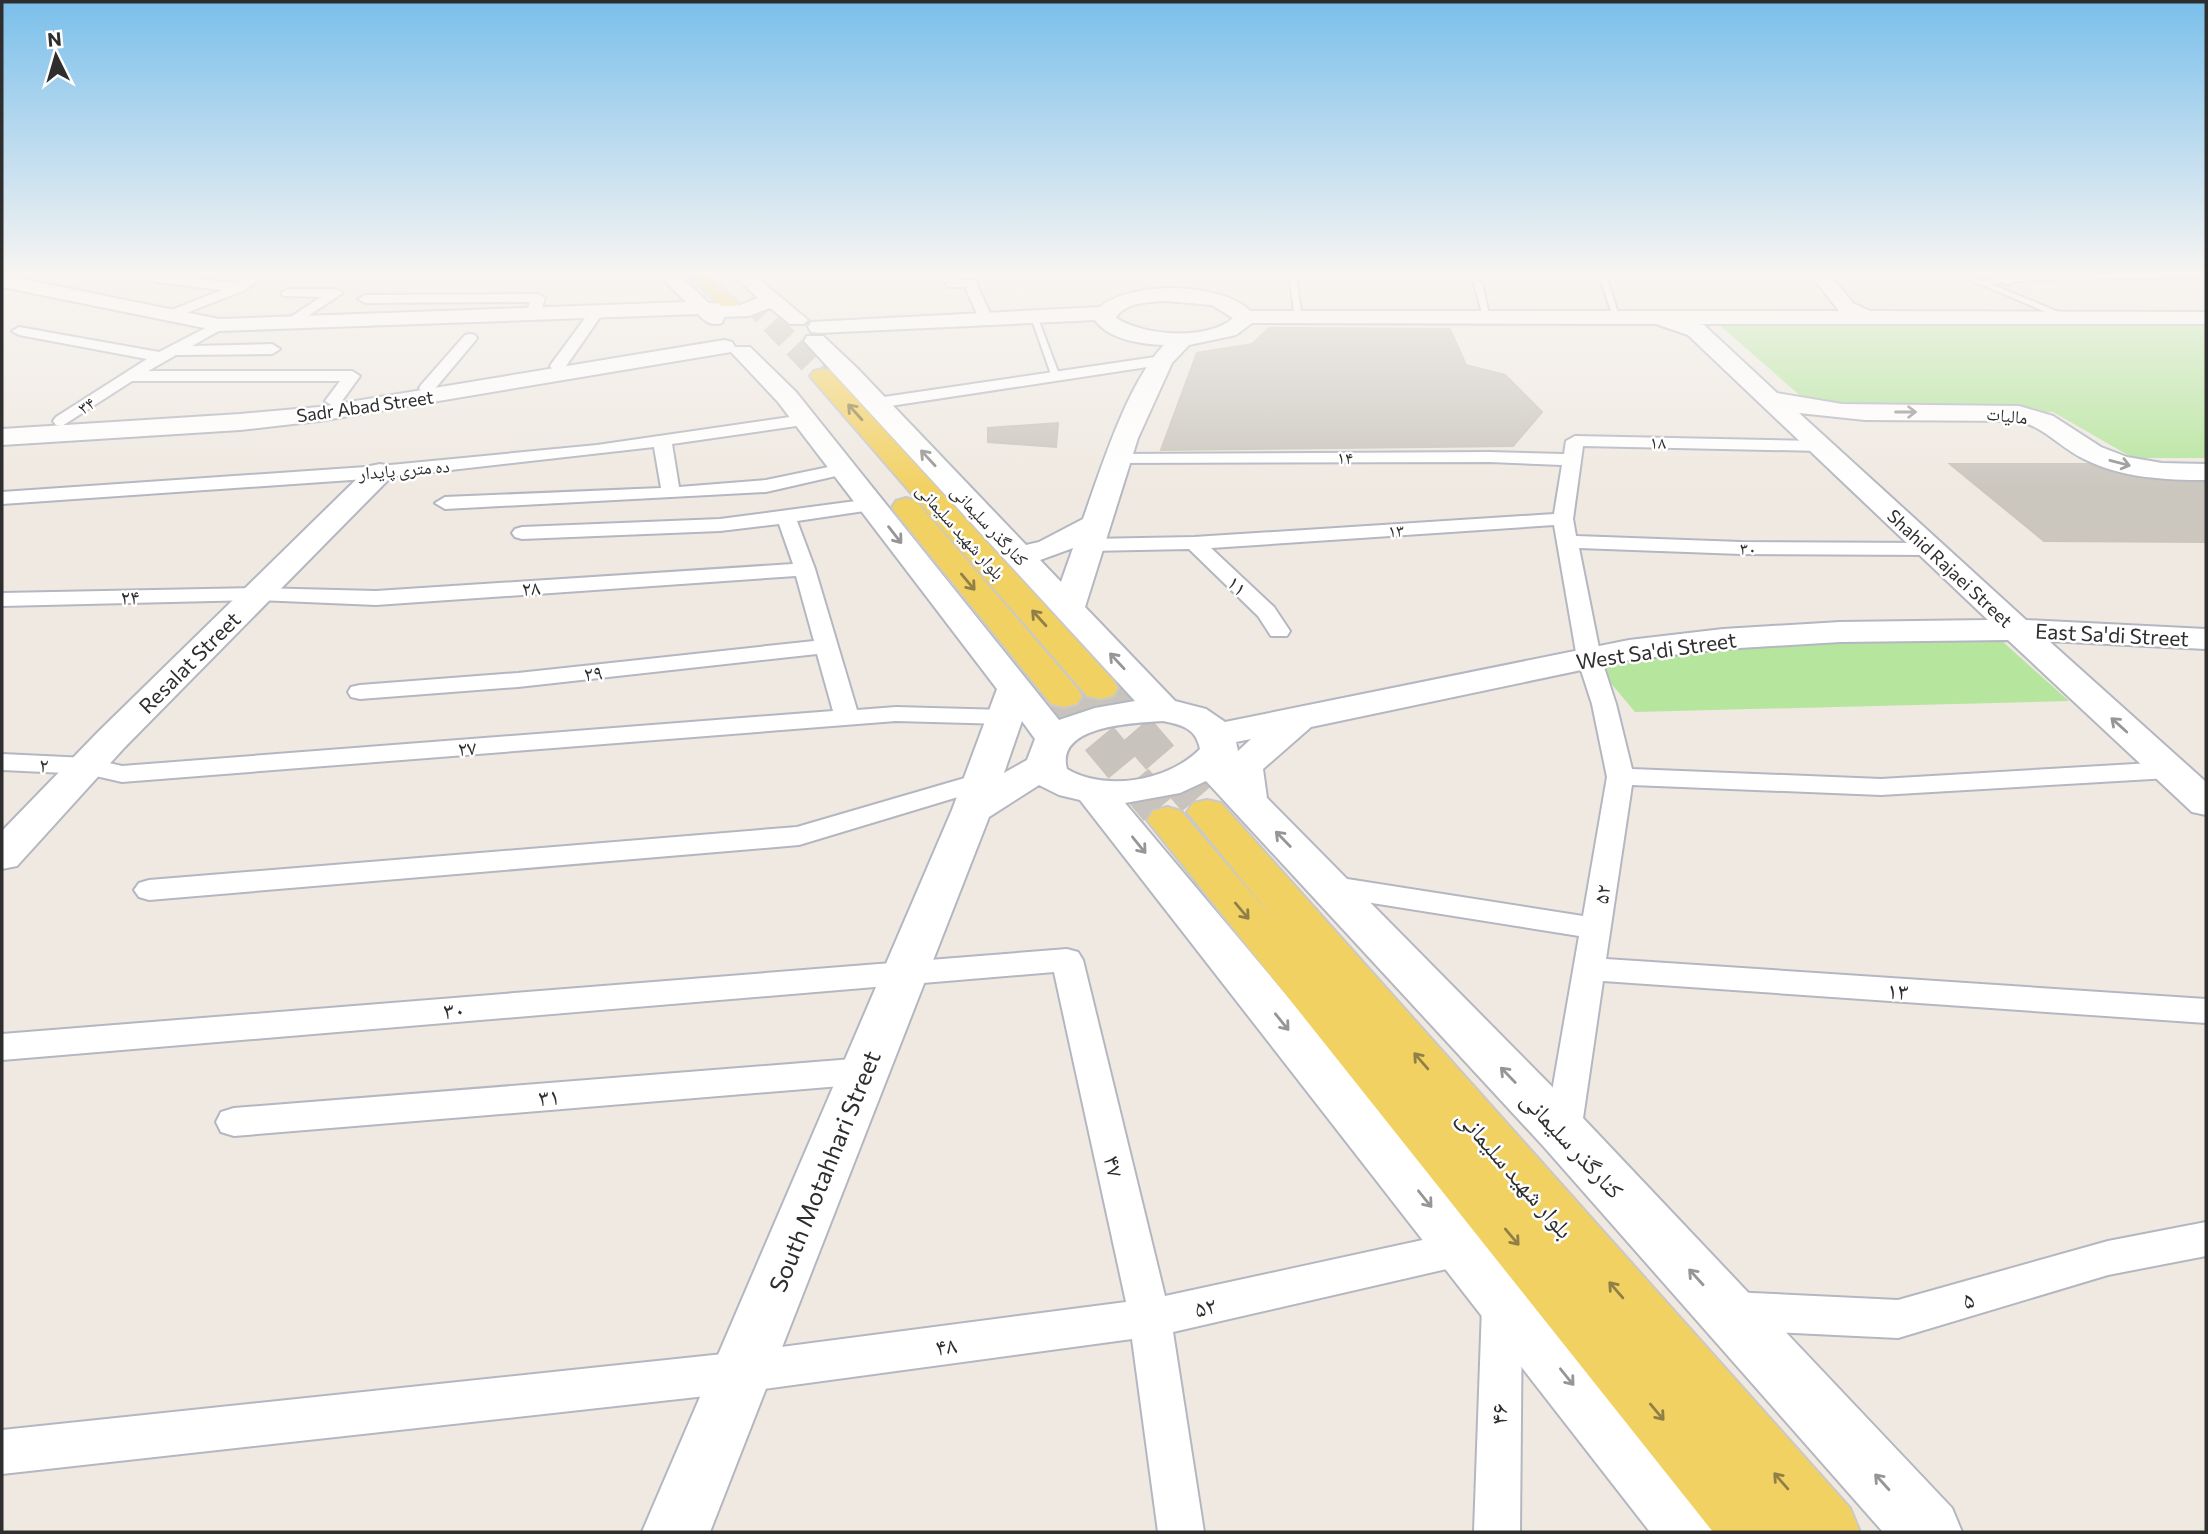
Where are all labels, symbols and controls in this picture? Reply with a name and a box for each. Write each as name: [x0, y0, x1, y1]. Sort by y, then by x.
north arrow: [21, 21, 91, 91]
text: N: [46, 26, 63, 51]
street label: Sadr Abad Street: [295, 385, 435, 427]
street label: ۳۴: [73, 391, 99, 419]
street label: مالیات: [1985, 402, 2029, 428]
one-way arrow: [846, 404, 863, 421]
one-way arrow: [1894, 405, 1917, 419]
street label: ۱۸: [1650, 431, 1666, 453]
street label: ۱۴: [1337, 446, 1353, 468]
one-way arrow: [920, 450, 937, 467]
street label: ده متری پایدار: [356, 454, 451, 485]
one-way arrow: [2109, 458, 2131, 471]
street label: بلوار شهید سلیمانی: [911, 478, 1010, 584]
street label: کنارگذر سلیمانی: [946, 480, 1033, 571]
street label: Shahid Rajaei Street: [1883, 504, 2017, 632]
street label: ۱۳: [1387, 518, 1405, 542]
one-way arrow: [888, 526, 903, 544]
street label: ۳۰: [1740, 537, 1756, 559]
street label: ۱۱: [1223, 569, 1253, 601]
one-way arrow: [960, 572, 976, 590]
street label: ۲۸: [521, 574, 541, 600]
street label: ۲۴: [120, 583, 140, 609]
street label: Resalat Street: [133, 606, 245, 718]
one-way arrow: [1031, 609, 1047, 627]
street label: East Sa'di Street: [2034, 617, 2190, 651]
street label: West Sa'di Street: [1574, 626, 1738, 674]
one-way arrow: [1108, 653, 1125, 670]
street label: ۲۹: [582, 659, 604, 685]
one-way arrow: [2110, 717, 2128, 733]
street label: ۲۷: [457, 734, 477, 760]
street label: ۲: [39, 751, 49, 777]
one-way arrow: [1275, 831, 1292, 848]
one-way arrow: [1132, 835, 1147, 854]
street label: ۵۲: [1587, 883, 1615, 905]
one-way arrow: [1234, 901, 1250, 919]
street label: ۱۳: [1886, 975, 1910, 1005]
street label: ۳۰: [442, 994, 466, 1024]
one-way arrow: [1274, 1013, 1290, 1031]
street label: South Motahhari Street: [762, 1046, 886, 1296]
one-way arrow: [1413, 1053, 1429, 1071]
one-way arrow: [1500, 1066, 1517, 1084]
street label: ۳۱: [537, 1081, 561, 1111]
street label: کنارگذر سلیمانی: [1515, 1084, 1630, 1205]
street label: بلوار شهید سلیمانی: [1451, 1102, 1580, 1244]
street label: ۴۷: [1098, 1152, 1132, 1180]
one-way arrow: [1417, 1190, 1432, 1208]
one-way arrow: [1504, 1227, 1519, 1245]
one-way arrow: [1688, 1268, 1704, 1286]
one-way arrow: [1608, 1281, 1624, 1299]
street label: ۵: [1959, 1284, 1977, 1314]
street label: ۵۲: [1191, 1289, 1219, 1323]
street label: ۴۸: [933, 1329, 959, 1361]
one-way arrow: [1560, 1367, 1575, 1385]
street label: ۴۶: [1483, 1403, 1513, 1425]
one-way arrow: [1649, 1403, 1664, 1421]
one-way arrow: [1772, 1473, 1789, 1490]
one-way arrow: [1874, 1473, 1890, 1491]

